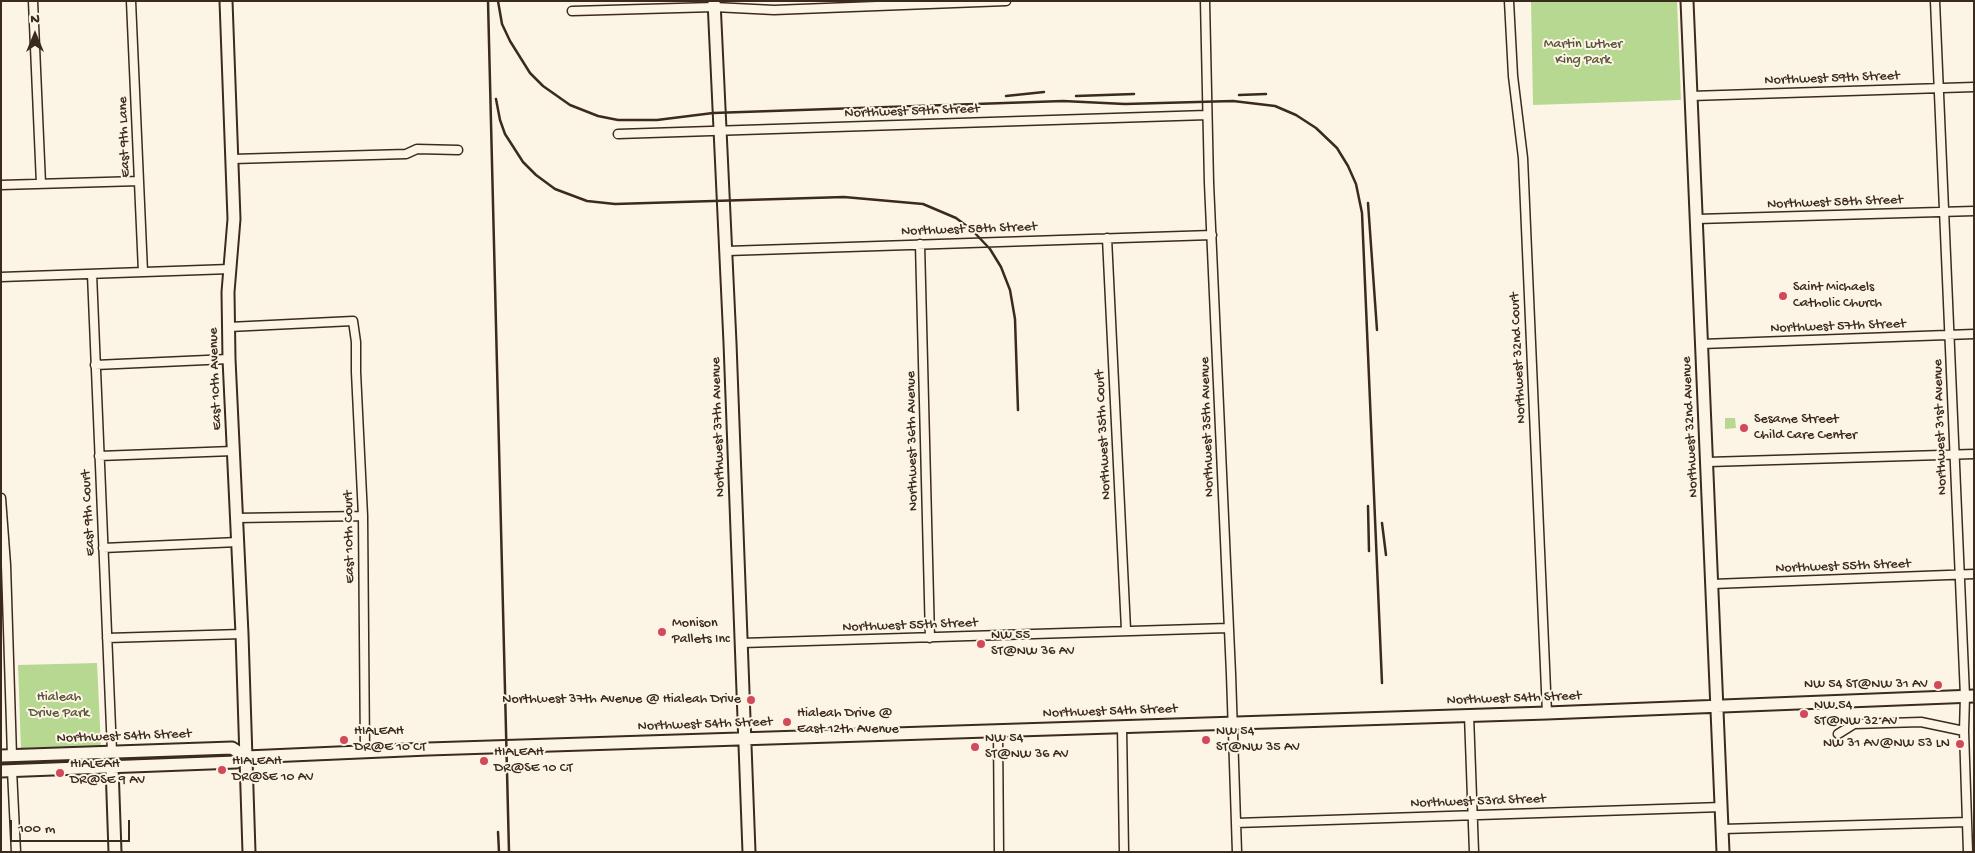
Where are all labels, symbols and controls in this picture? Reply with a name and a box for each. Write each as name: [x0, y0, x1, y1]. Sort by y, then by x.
north arrow: [10, 10, 60, 60]
text: N: [30, 11, 40, 28]
park label: Martin Luther King Park: [1544, 37, 1622, 70]
street label: Northwest 59th Street: [1764, 68, 1900, 90]
street label: East 9th Lane: [115, 96, 135, 178]
street label: Northwest 59th Street: [844, 101, 980, 123]
street label: Northwest 58th Street: [1767, 192, 1903, 214]
street label: Northwest 58th Street: [901, 219, 1037, 241]
place label: Saint Michaels Catholic Church: [1793, 280, 1882, 312]
marker: Saint Michaels Catholic Church: [1777, 290, 1789, 302]
street label: Northwest 32nd Court: [1507, 292, 1531, 424]
street label: Northwest 57th Street: [1770, 316, 1906, 338]
street label: East 10th Avenue: [206, 327, 226, 431]
street label: Northwest 32nd Avenue: [1679, 356, 1703, 498]
street label: Northwest 37th Avenue: [708, 357, 730, 497]
street label: Northwest 35th Avenue: [1197, 357, 1219, 497]
street label: Northwest 31st Avenue: [1930, 359, 1952, 495]
street label: Northwest 35th Court: [1092, 370, 1116, 500]
street label: Northwest 36th Avenue: [903, 371, 923, 511]
place label: Sesame Street Child Care Center: [1754, 412, 1857, 444]
marker: Sesame Street Child Care Center: [1738, 422, 1750, 434]
street label: East 9th Court: [78, 469, 100, 557]
street label: East 10th Court: [341, 490, 359, 584]
street label: Northwest 55th Street: [1775, 556, 1911, 578]
street label: Northwest 55th Street: [842, 615, 978, 637]
place label: Monison Pallets Inc: [672, 616, 730, 648]
marker: Monison Pallets Inc: [656, 626, 668, 638]
place label: NW 55 ST@NW 36 AV: [991, 628, 1075, 660]
marker: NW 55 ST@NW 36 AV: [975, 638, 987, 650]
place label: NW 54 ST@NW 31 AV: [1804, 677, 1928, 693]
marker: NW 54 ST@NW 31 AV: [1932, 679, 1944, 691]
street label: Northwest 54th Street: [1446, 688, 1582, 710]
park label: Hialeah Drive Park: [29, 690, 89, 722]
place label: Northwest 37th Avenue @ Hialeah Drive: [502, 692, 741, 708]
marker: Northwest 37th Avenue @ Hialeah Drive: [745, 694, 757, 706]
place label: NW 54 ST@NW 32 AV: [1814, 698, 1898, 730]
street label: Northwest 54th Street: [1042, 701, 1178, 723]
place label: Hialeah Drive @ East 12th Avenue: [797, 706, 899, 739]
marker: NW 54 ST@NW 32 AV: [1798, 708, 1810, 720]
street label: Northwest 54th Street: [637, 714, 773, 736]
marker: Hialeah Drive @ East 12th Avenue: [781, 716, 793, 728]
place label: HIALEAH DR@E 10 CT: [354, 724, 426, 756]
place label: NW 54 ST@NW 35 AV: [1216, 724, 1300, 756]
street label: Northwest 54th Street: [56, 726, 192, 748]
place label: NW 54 ST@NW 36 AV: [985, 731, 1069, 764]
marker: HIALEAH DR@E 10 CT: [338, 734, 350, 746]
marker: NW 54 ST@NW 35 AV: [1200, 734, 1212, 746]
place label: NW 31 AV@NW 53 LN: [1823, 736, 1950, 752]
marker: NW 31 AV@NW 53 LN: [1954, 738, 1966, 750]
marker: NW 54 ST@NW 36 AV: [969, 741, 981, 753]
place label: HIALEAH DR@SE 10 CT: [494, 745, 573, 778]
place label: HIALEAH DR@SE 10 AV: [232, 754, 314, 786]
marker: HIALEAH DR@SE 10 CT: [478, 755, 490, 767]
place label: HIALEAH DR@SE 9 AV: [70, 757, 145, 790]
marker: HIALEAH DR@SE 10 AV: [216, 764, 228, 776]
marker: HIALEAH DR@SE 9 AV: [54, 767, 66, 779]
street label: Northwest 53rd Street: [1410, 791, 1546, 813]
scale bar: [12, 810, 132, 842]
text: 100 m: [18, 820, 55, 838]

